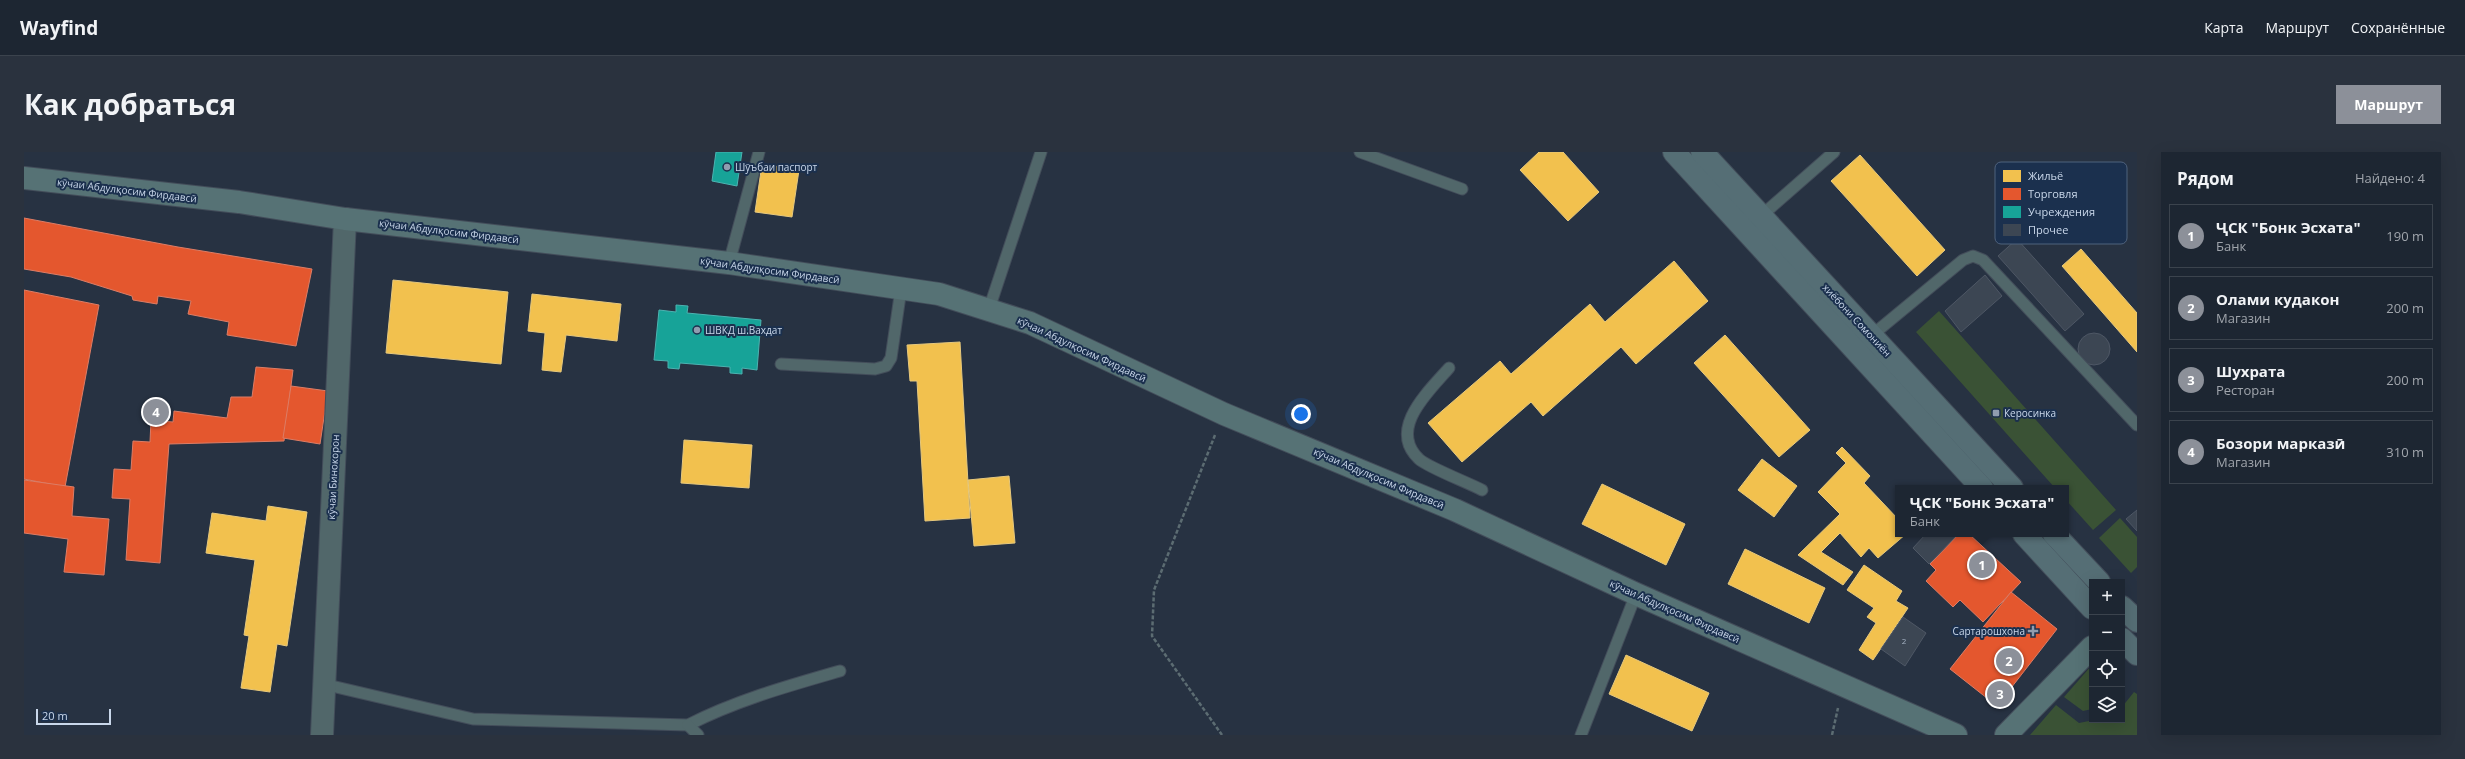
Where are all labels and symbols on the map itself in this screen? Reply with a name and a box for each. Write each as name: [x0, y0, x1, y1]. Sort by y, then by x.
place label: Шӯъбаи паспорт: [735, 160, 818, 174]
marker: Шӯъбаи паспорт: [722, 162, 732, 172]
legend: [1995, 162, 2127, 244]
text: Жильё: [2028, 168, 2063, 183]
street label: кӯчаи Абдулқосим Фирдавсӣ: [56, 174, 198, 206]
text: Торговля: [2028, 186, 2077, 201]
text: Учреждения: [2028, 204, 2095, 219]
street label: кӯчаи Абдулқосим Фирдавсӣ: [378, 215, 520, 247]
text: Прочее: [2028, 222, 2068, 237]
street label: кӯчаи Абдулқосим Фирдавсӣ: [699, 253, 841, 287]
street label: хиёбони Сомониён: [1820, 281, 1894, 359]
street label: кӯчаи Абдулқосим Фирдавсӣ: [1015, 313, 1149, 385]
place label: ШВКД ш.Вахдат: [705, 323, 782, 337]
marker: ШВКД ш.Вахдат: [692, 325, 702, 335]
pin: 4: [143, 397, 169, 427]
your location: [1291, 404, 1311, 424]
place label: Керосинка: [2004, 406, 2056, 420]
marker: Керосинка: [1991, 408, 2001, 418]
street label: кӯчаи Бинокорон: [324, 434, 342, 520]
street label: кӯчаи Абдулқосим Фирдавсӣ: [1312, 444, 1446, 512]
pin: 1: [1969, 550, 1995, 580]
street label: кӯчаи Абдулқосим Фирдавсӣ: [1608, 576, 1742, 646]
place label: Сартарошхона: [1953, 624, 2025, 638]
marker: Сартарошхона: [2028, 626, 2038, 636]
house number: 2: [1902, 635, 1907, 646]
pin: 2: [1996, 646, 2022, 676]
pin: 3: [1987, 679, 2013, 709]
scale bar: [36, 707, 111, 726]

